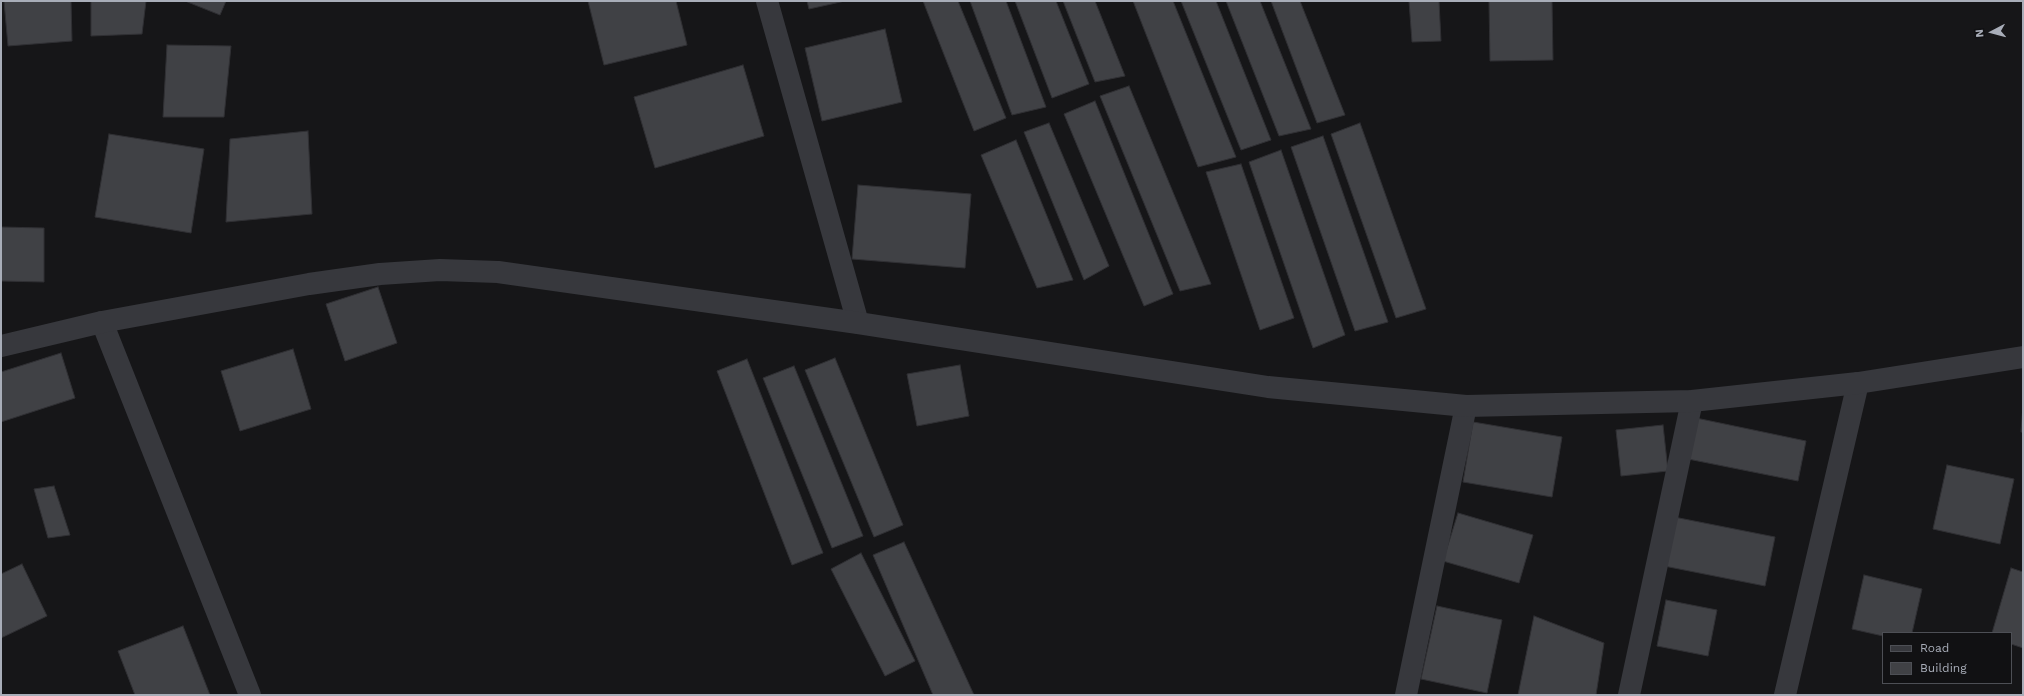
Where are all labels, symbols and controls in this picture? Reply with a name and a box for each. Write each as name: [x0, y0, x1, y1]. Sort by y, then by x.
north arrow: [1972, 12, 2012, 52]
text: N: [1973, 29, 1986, 38]
legend: [1882, 632, 2012, 684]
text: Road: [1920, 641, 1949, 655]
text: Building: [1920, 661, 1967, 675]

